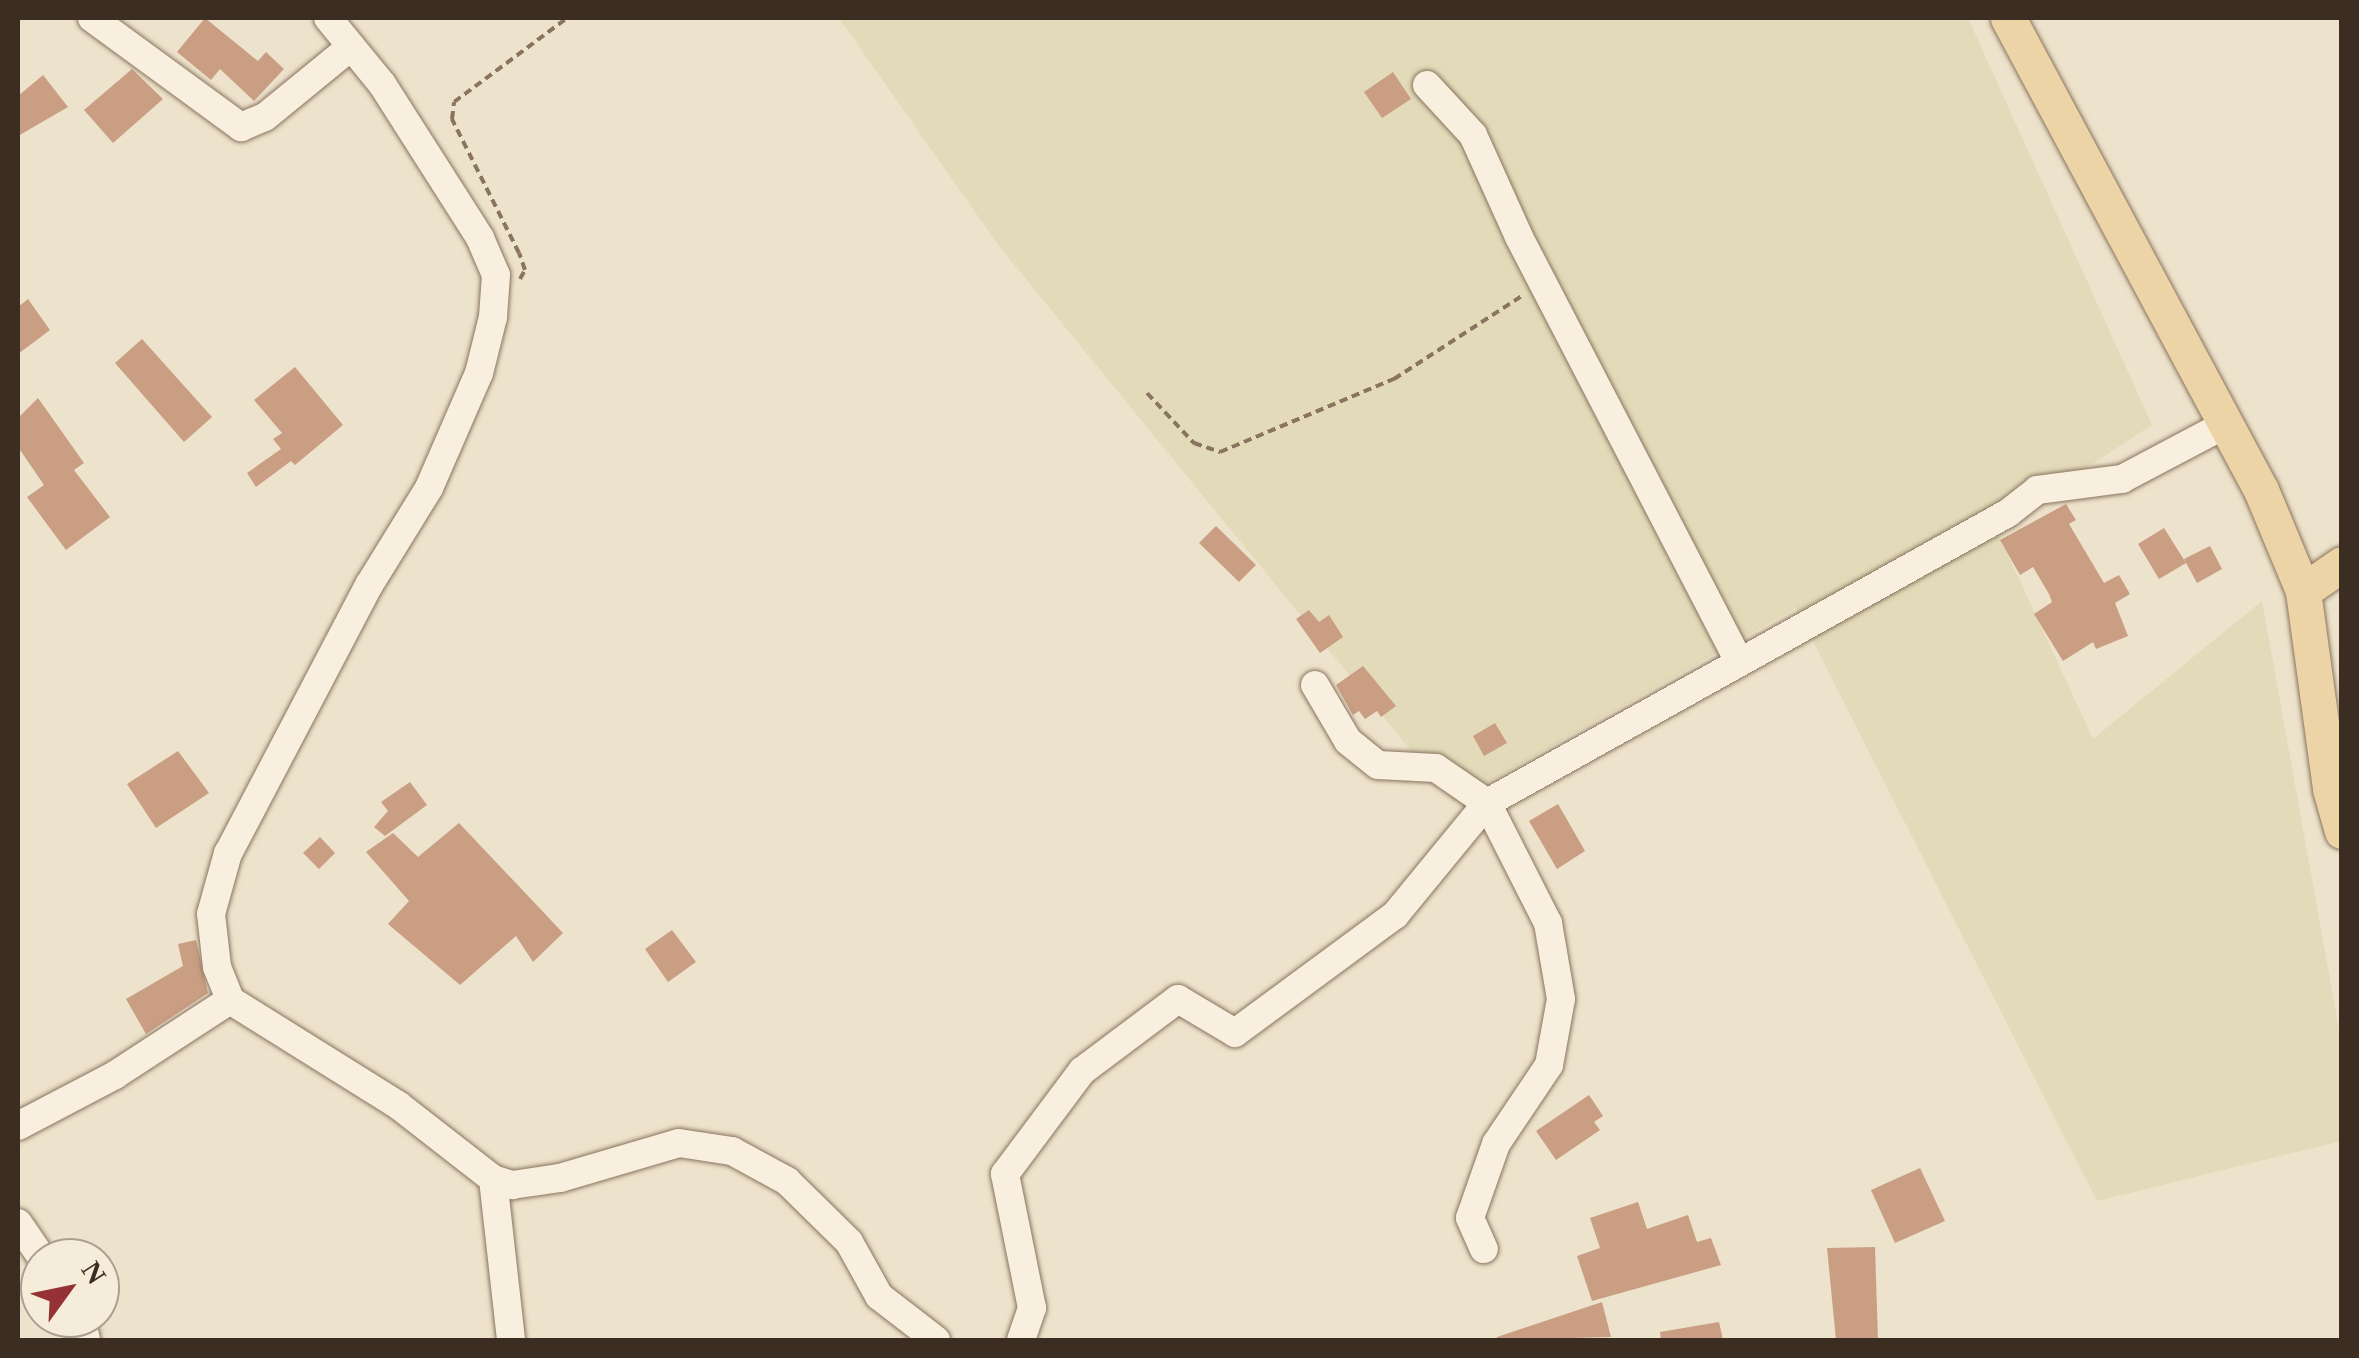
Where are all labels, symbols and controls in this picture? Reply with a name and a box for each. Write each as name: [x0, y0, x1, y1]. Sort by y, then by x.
north arrow: [20, 1238, 120, 1338]
text: N: [75, 1256, 112, 1289]

